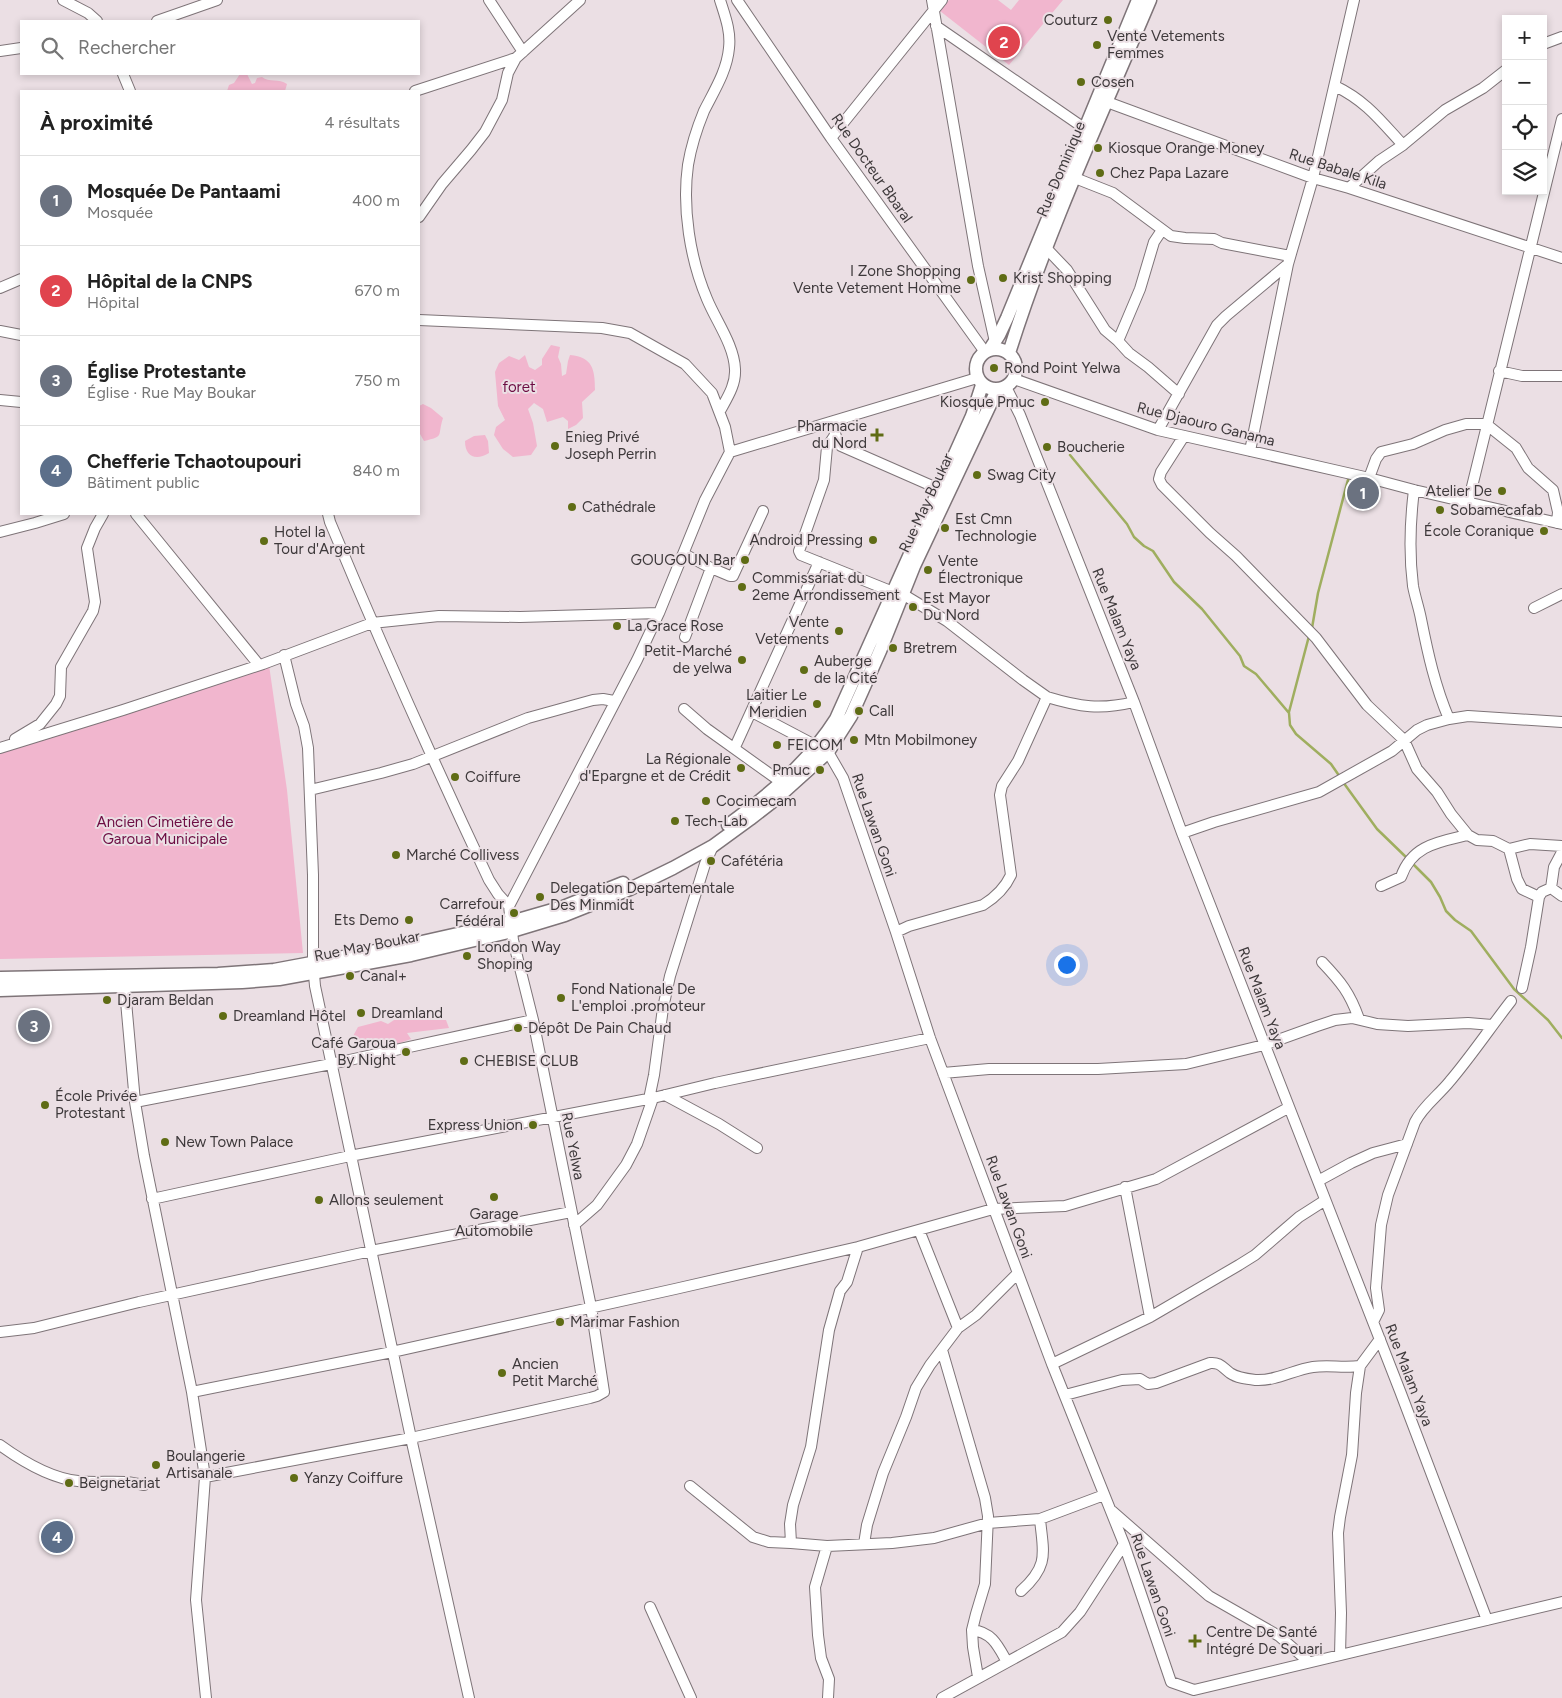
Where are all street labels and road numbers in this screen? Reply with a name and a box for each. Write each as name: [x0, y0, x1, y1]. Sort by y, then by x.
street label: Rue Docteur Bbaral: [828, 110, 916, 226]
street label: Rue Dominique: [1033, 119, 1089, 219]
street label: Rue Babale Kila: [1287, 145, 1389, 193]
street label: Rue Djaouro Ganama: [1135, 398, 1277, 450]
street label: Rue May Boukar: [895, 450, 957, 556]
street label: Rue Malam Yaya: [1088, 565, 1146, 673]
street label: Rue Lawan Goni: [848, 771, 900, 879]
street label: Rue May Boukar: [312, 927, 422, 965]
street label: Rue Malam Yaya: [1234, 944, 1290, 1052]
street label: Rue Yelwa: [558, 1111, 588, 1181]
street label: Rue Lawan Goni: [982, 1153, 1036, 1261]
street label: Rue Malam Yaya: [1381, 1321, 1437, 1429]
street label: Rue Lawan Goni: [1127, 1531, 1179, 1639]

